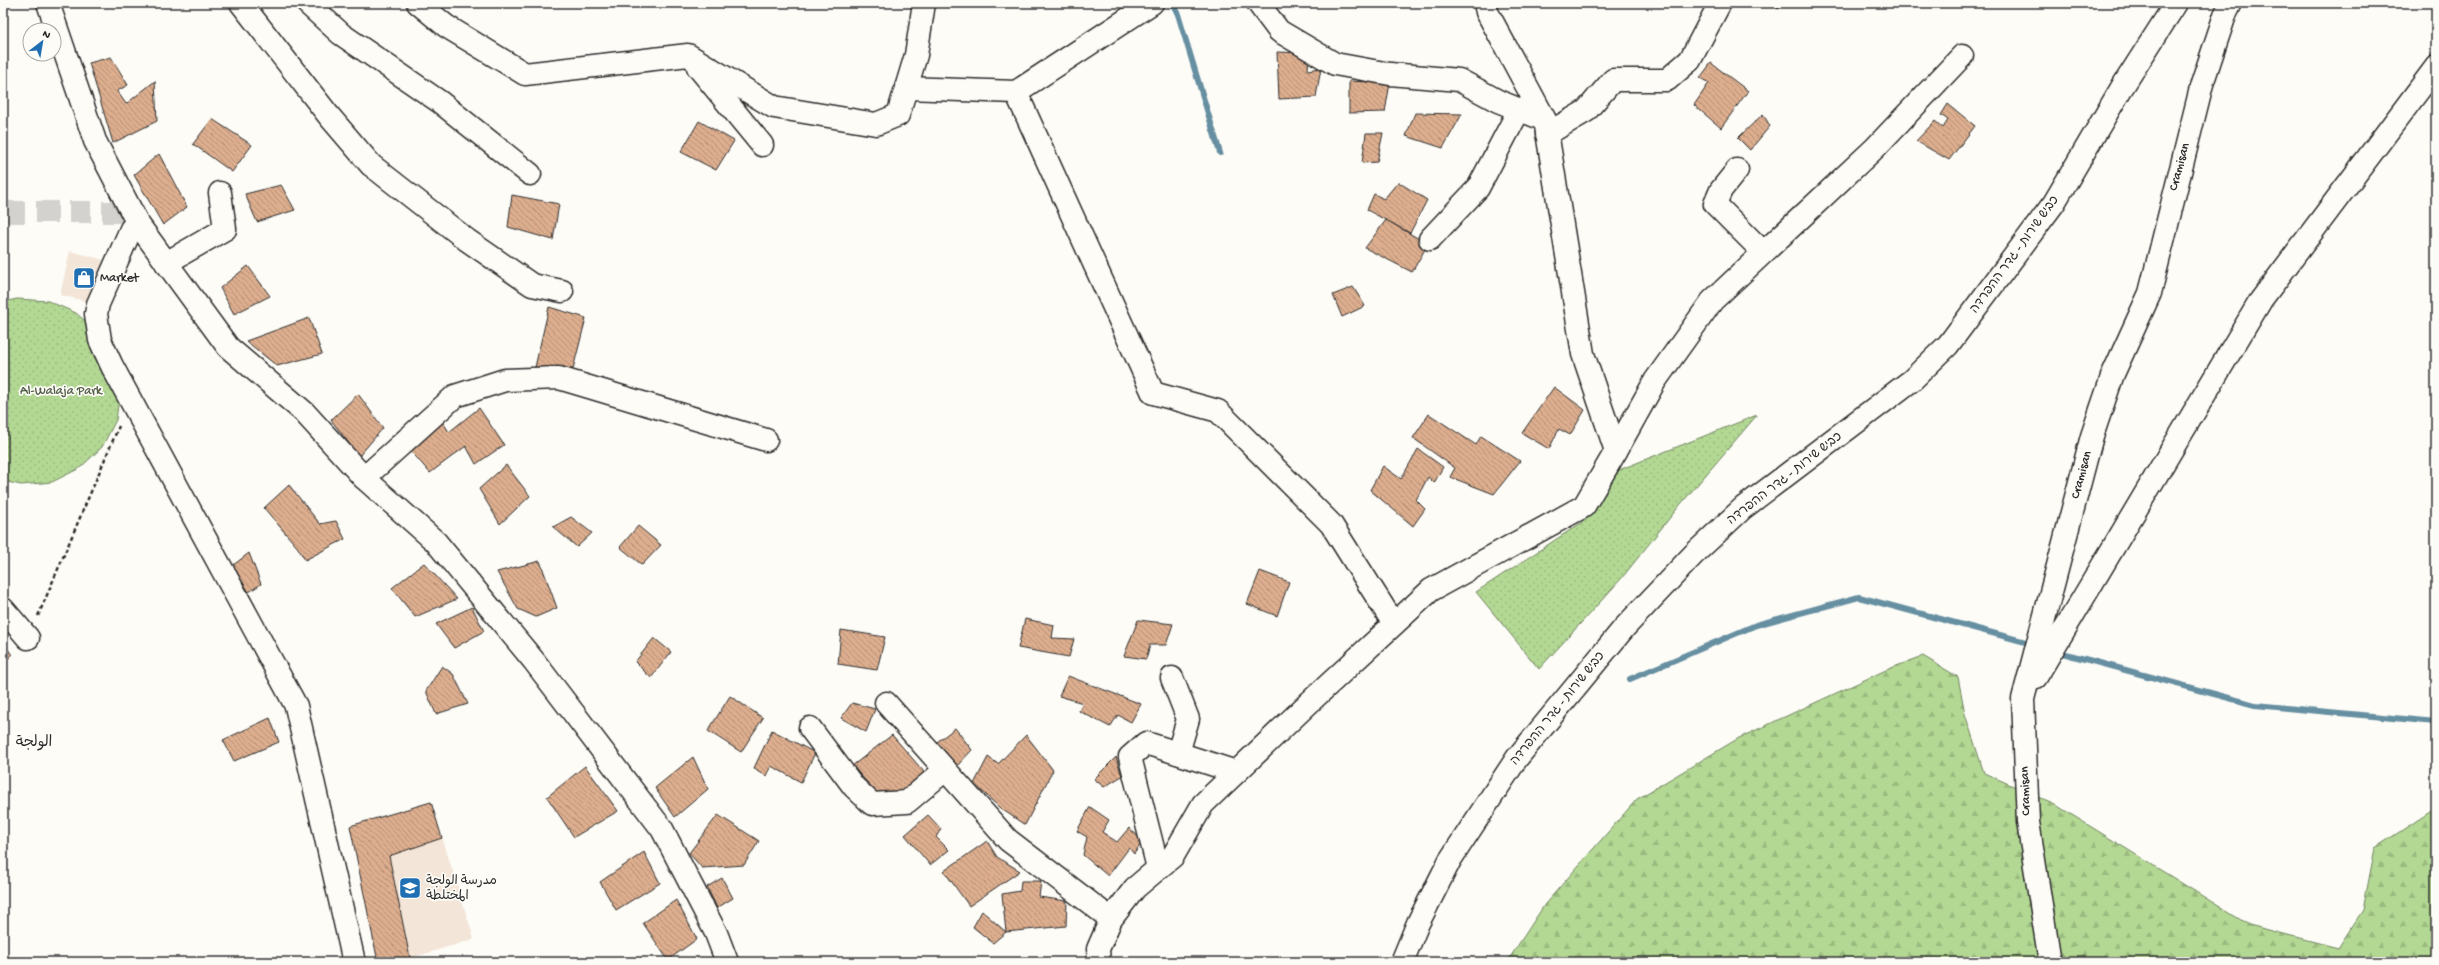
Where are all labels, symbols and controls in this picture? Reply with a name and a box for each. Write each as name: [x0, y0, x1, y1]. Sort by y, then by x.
north arrow: [22, 22, 62, 62]
text: N: [40, 28, 52, 42]
street label: Cramisan: [2166, 141, 2194, 193]
street label: כביש שירות - גדר ההפרדה: [1967, 193, 2063, 317]
shop icon: Market: [71, 265, 97, 291]
place label: Market: [100, 271, 140, 286]
park label: Al-Walaja Park: [20, 384, 103, 399]
street label: כביש שירות - גדר ההפרדה: [1725, 430, 1845, 528]
street label: Cramisan: [2068, 449, 2096, 501]
street label: כביש שירות - גדר ההפרדה: [1508, 649, 1608, 769]
district label: الولجة: [16, 734, 52, 752]
street label: Cramisan: [2018, 765, 2034, 816]
place label: مدرسة الولجة المختلطة: [426, 874, 497, 904]
school or university icon: مدرسة الولجة المختلطة: [397, 875, 423, 901]

